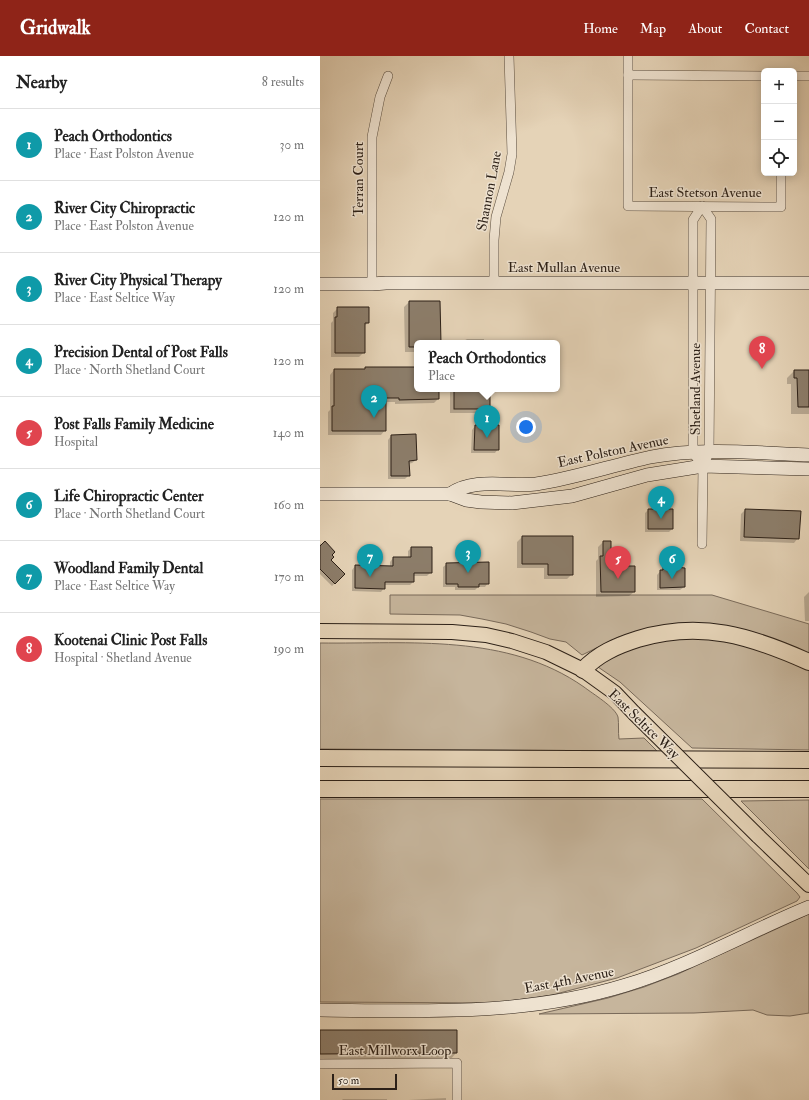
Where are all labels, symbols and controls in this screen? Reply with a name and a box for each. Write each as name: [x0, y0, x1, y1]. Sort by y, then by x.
text: Gridwalk: [20, 16, 91, 40]
text: Home: [583, 20, 618, 37]
text: Map: [640, 20, 666, 37]
text: About: [688, 20, 722, 37]
text: Contact: [744, 20, 789, 37]
map controls: [761, 68, 797, 176]
button: +: [761, 68, 797, 104]
text: Nearby: [16, 72, 67, 93]
text: 8 results: [262, 74, 304, 90]
button: −: [761, 104, 797, 140]
text: Peach Orthodontics: [54, 127, 172, 146]
text: 1: [27, 137, 31, 153]
text: 30 m: [280, 137, 304, 153]
button: locate: [761, 140, 797, 176]
street label: Terran Court: [350, 141, 367, 216]
text: Place · East Polston Avenue: [54, 146, 194, 162]
street label: Shannon Lane: [473, 149, 505, 232]
street label: East Stetson Avenue: [648, 184, 762, 201]
text: River City Chiropractic: [54, 199, 195, 218]
text: 2: [26, 209, 32, 225]
text: 120 m: [273, 209, 304, 225]
text: Place · East Polston Avenue: [54, 218, 194, 234]
street label: East Mullan Avenue: [508, 259, 620, 276]
text: River City Physical Therapy: [54, 271, 222, 290]
text: 3: [27, 281, 32, 297]
text: 120 m: [273, 281, 304, 297]
text: Place · East Seltice Way: [54, 290, 175, 306]
pin: 8: [749, 336, 775, 369]
popup: [414, 340, 560, 392]
text: Precision Dental of Post Falls: [54, 343, 228, 362]
street label: Shetland Avenue: [687, 343, 704, 435]
text: Peach Orthodontics: [428, 349, 546, 368]
text: 4: [25, 353, 33, 369]
text: 120 m: [273, 353, 304, 369]
text: Place · North Shetland Court: [54, 362, 205, 378]
text: Place: [428, 368, 455, 384]
pin: 2: [361, 385, 387, 418]
pin: 1: [474, 405, 500, 438]
text: Post Falls Family Medicine: [54, 415, 214, 434]
your location: [516, 417, 536, 437]
text: 5: [26, 425, 32, 441]
text: 140 m: [273, 425, 304, 441]
street label: East Polston Avenue: [556, 431, 670, 471]
text: Hospital: [54, 434, 98, 450]
pin: 4: [648, 486, 674, 519]
text: Life Chiropractic Center: [54, 487, 204, 506]
text: 6: [26, 497, 32, 513]
text: 160 m: [273, 497, 304, 513]
text: Place · North Shetland Court: [54, 506, 205, 522]
pin: 3: [455, 540, 481, 573]
pin: 7: [357, 544, 383, 577]
pin: 5: [605, 546, 631, 579]
pin: 6: [659, 546, 685, 579]
text: Woodland Family Dental: [54, 559, 203, 578]
text: 7: [26, 569, 32, 585]
text: 170 m: [274, 569, 304, 585]
text: Place · East Seltice Way: [54, 578, 175, 594]
text: Kootenai Clinic Post Falls: [54, 631, 207, 650]
text: 8: [26, 641, 32, 657]
text: 190 m: [273, 641, 304, 657]
text: Hospital · Shetland Avenue: [54, 650, 192, 666]
street label: East Seltice Way: [604, 686, 684, 764]
street label: East 4th Avenue: [523, 963, 615, 997]
street label: East Millworx Loop: [339, 1042, 451, 1060]
scale bar: [332, 1072, 397, 1091]
text: 50 m: [338, 1074, 359, 1087]

